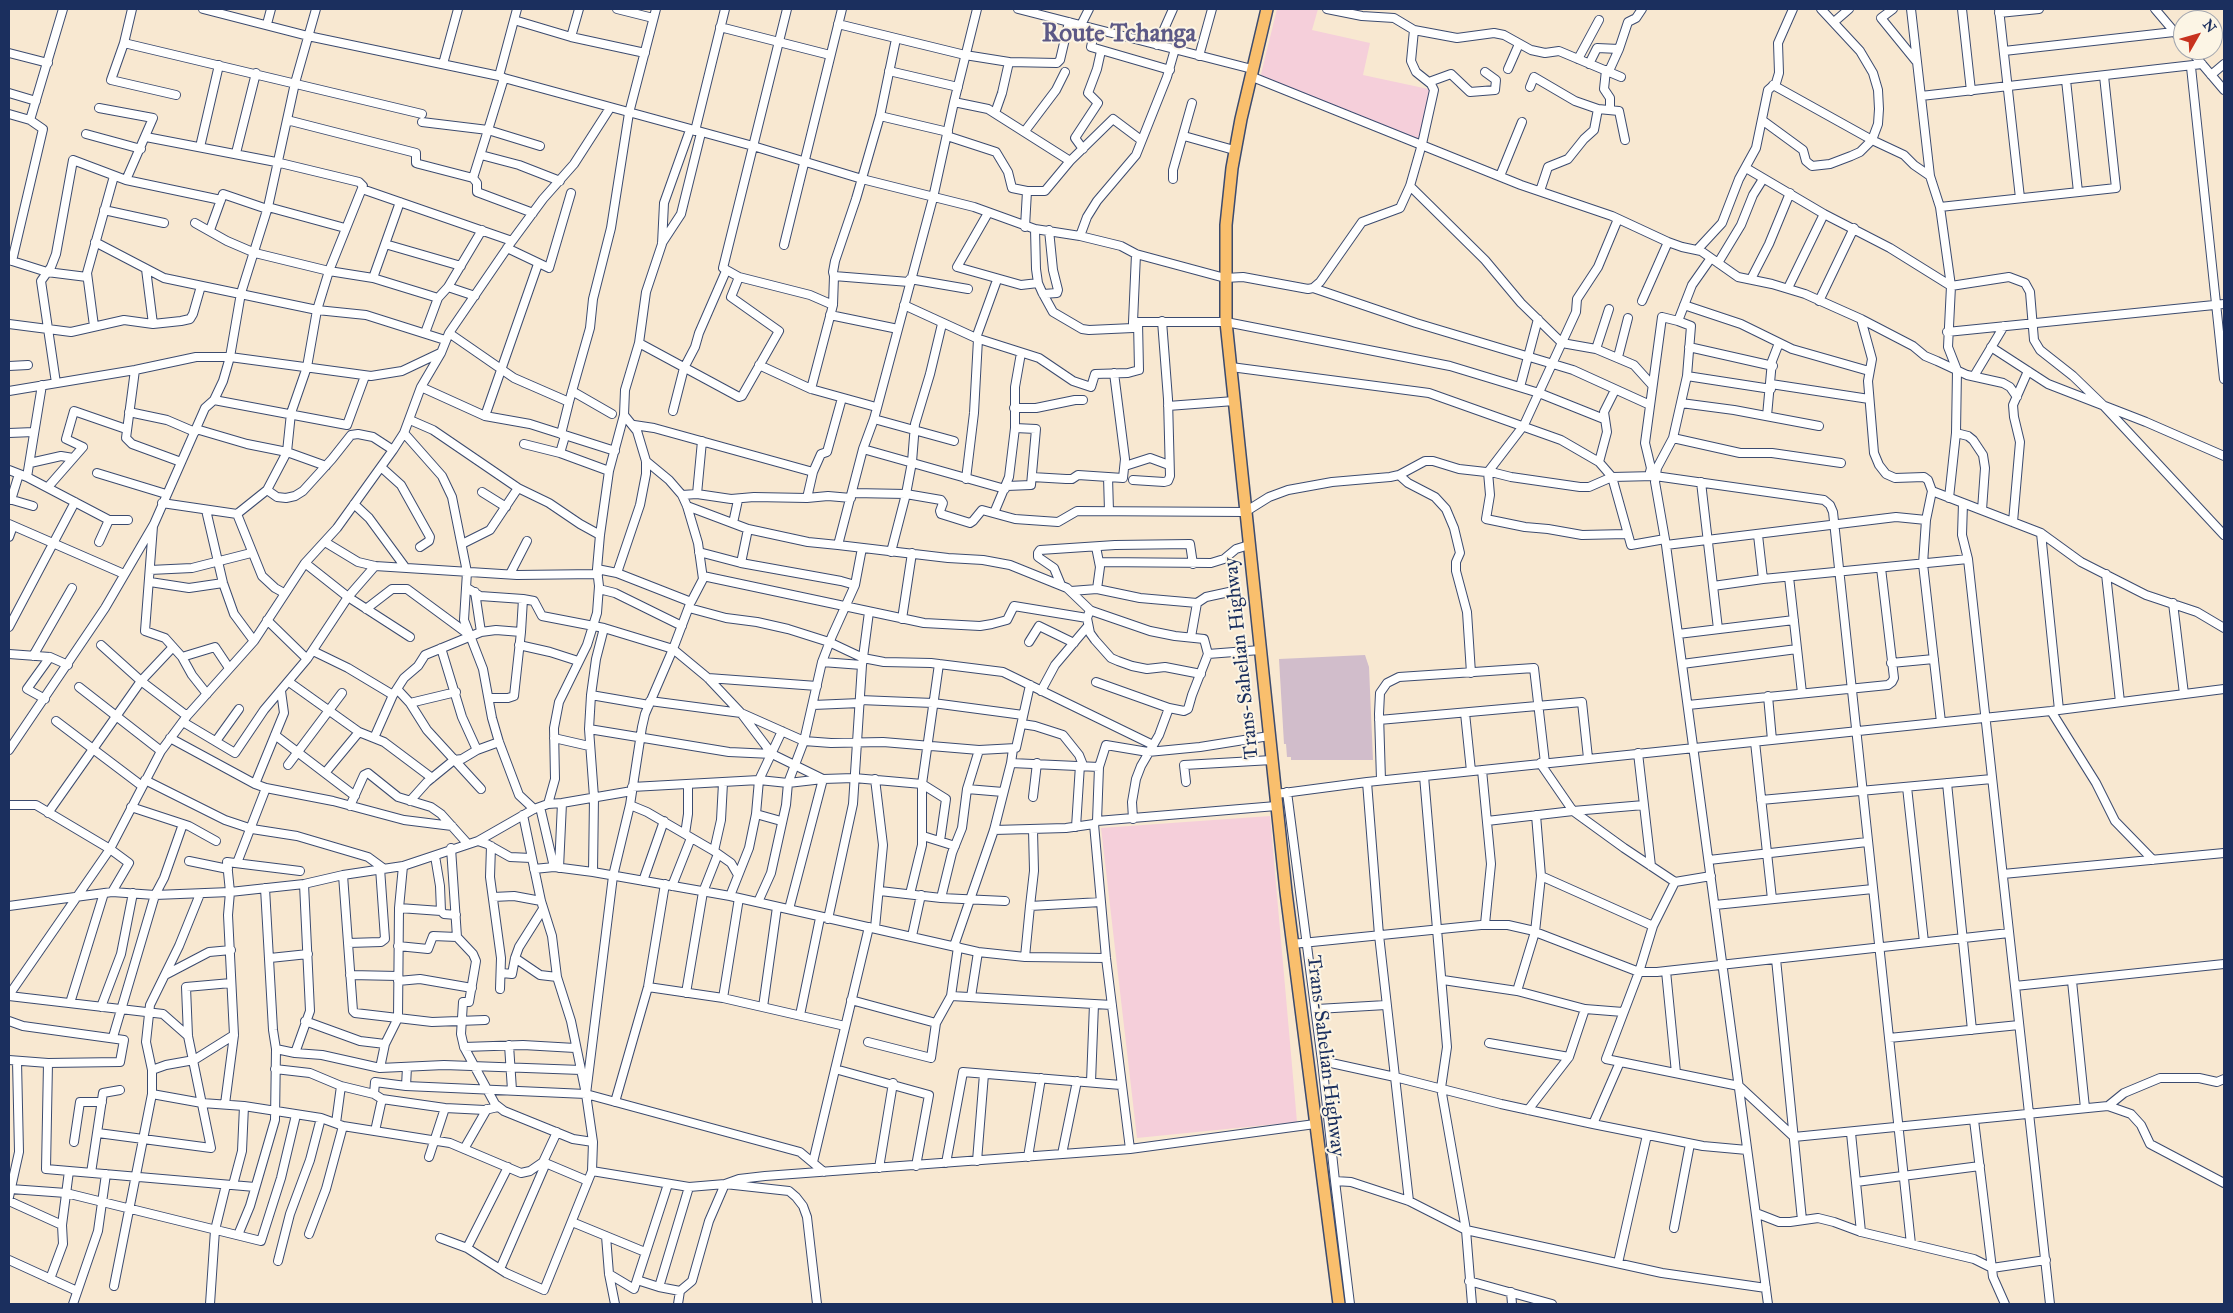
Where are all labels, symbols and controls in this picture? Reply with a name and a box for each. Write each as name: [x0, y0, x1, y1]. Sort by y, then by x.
north arrow: [2173, 10, 2223, 60]
text: N: [2199, 16, 2220, 36]
district label: Route Tchanga: [1042, 20, 1196, 50]
street label: Trans-Sahelian Highway: [1219, 556, 1265, 760]
street label: Trans-Sahelian Highway: [1301, 954, 1349, 1158]

